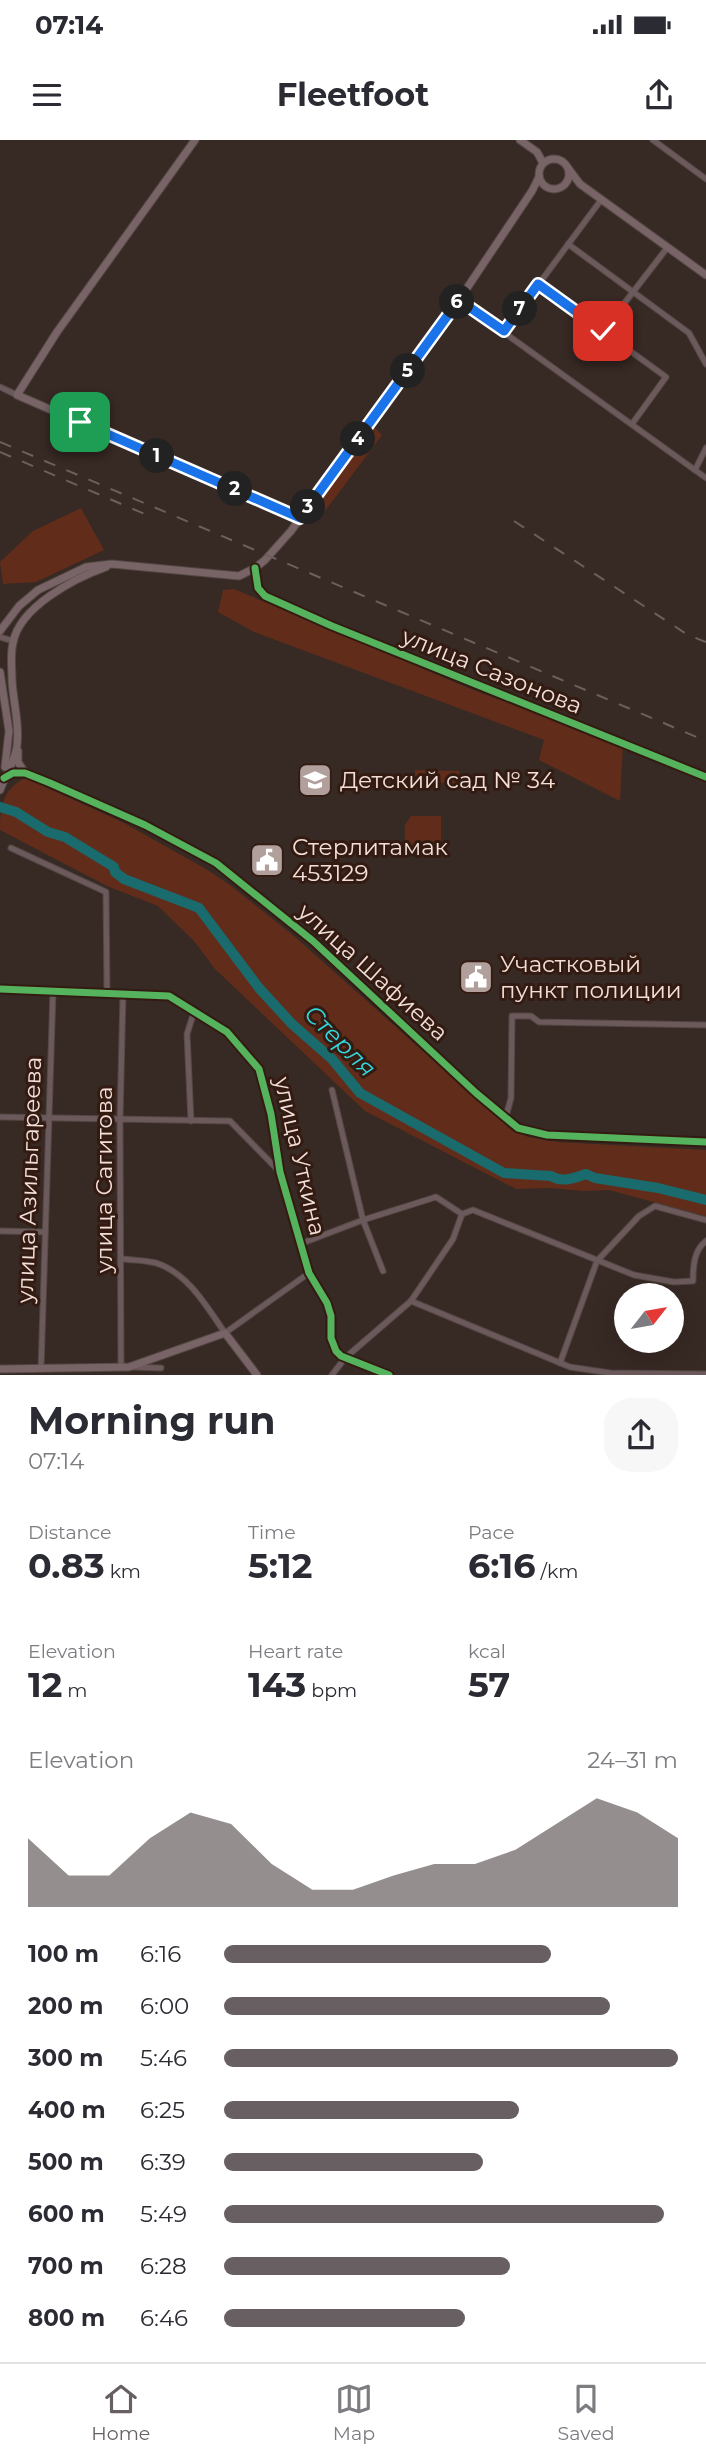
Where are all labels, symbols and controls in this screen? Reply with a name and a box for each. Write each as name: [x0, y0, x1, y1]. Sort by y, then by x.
text: 07:14: [35, 9, 103, 41]
text: Fleetfoot: [277, 75, 429, 114]
icon: menu: [28, 76, 66, 114]
icon: share: [640, 76, 678, 114]
pin: 6: [440, 284, 475, 320]
text: 6: [450, 290, 463, 313]
pin: 7: [503, 292, 538, 326]
text: 7: [514, 297, 525, 320]
pin: [573, 301, 633, 361]
icon: check: [584, 312, 622, 350]
pin: 5: [390, 354, 426, 388]
text: 5: [402, 359, 413, 382]
pin: [50, 392, 110, 452]
icon: arrive: [61, 403, 99, 441]
pin: 4: [340, 422, 376, 456]
text: 4: [351, 427, 364, 450]
pin: 1: [140, 438, 174, 474]
text: 1: [153, 444, 160, 467]
pin: 2: [218, 472, 252, 506]
text: 2: [229, 477, 240, 500]
pin: 3: [290, 490, 326, 524]
text: 3: [302, 495, 313, 518]
street label: улица Сазонова: [397, 622, 586, 720]
school or university icon: Детский сад № 34: [296, 761, 334, 799]
place label: Детский сад № 34: [340, 766, 555, 794]
place label: Стерлитамак 453129: [292, 833, 449, 887]
public building icon: Стерлитамак 453129: [248, 841, 286, 879]
street label: улица Шафиева: [292, 897, 454, 1047]
place label: Участковый пункт полиции: [500, 950, 682, 1004]
public building icon: Участковый пункт полиции: [457, 958, 495, 996]
water label: Стерля: [299, 999, 382, 1082]
street label: улица Азильгареева: [11, 1056, 47, 1305]
street label: улица Уткина: [268, 1073, 332, 1238]
street label: улица Сагитова: [90, 1087, 118, 1274]
north arrow: [614, 1283, 684, 1353]
map controls: [614, 1283, 684, 1353]
text: Morning run: [28, 1397, 276, 1444]
button: share: [604, 1398, 678, 1472]
text: 07:14: [28, 1447, 85, 1475]
text: Distance: [28, 1521, 111, 1544]
text: Time: [248, 1521, 296, 1544]
text: Pace: [468, 1521, 515, 1544]
text: 0.83: [28, 1544, 105, 1587]
text: 5:12: [248, 1544, 312, 1587]
text: 6:16: [468, 1544, 535, 1587]
text: km: [105, 1560, 141, 1583]
text: /km: [535, 1560, 578, 1583]
text: Elevation: [28, 1640, 116, 1663]
text: Heart rate: [248, 1640, 343, 1663]
text: kcal: [468, 1640, 506, 1663]
text: 12: [28, 1663, 62, 1706]
text: 143: [248, 1663, 306, 1706]
text: 57: [468, 1663, 510, 1706]
text: m: [62, 1679, 88, 1702]
text: bpm: [306, 1679, 357, 1702]
text: Elevation: [28, 1746, 134, 1774]
text: 24–31 m: [587, 1746, 678, 1774]
text: 100 m: [28, 1940, 99, 1968]
text: 6:16: [140, 1940, 181, 1968]
text: 200 m: [28, 1992, 103, 2020]
text: 6:00: [140, 1992, 189, 2020]
text: 300 m: [28, 2044, 104, 2072]
text: 5:46: [140, 2044, 187, 2072]
text: 400 m: [28, 2096, 106, 2124]
text: 6:25: [140, 2096, 185, 2124]
text: 500 m: [28, 2148, 104, 2176]
text: 6:39: [140, 2148, 186, 2176]
text: 600 m: [28, 2200, 105, 2228]
text: 5:49: [140, 2200, 187, 2228]
text: 700 m: [28, 2252, 104, 2280]
text: 6:28: [140, 2252, 187, 2280]
text: 800 m: [28, 2304, 105, 2332]
text: 6:46: [140, 2304, 188, 2332]
tab: Home: [91, 2380, 150, 2445]
tab: Map: [333, 2380, 375, 2445]
tab: Saved: [558, 2380, 615, 2445]

